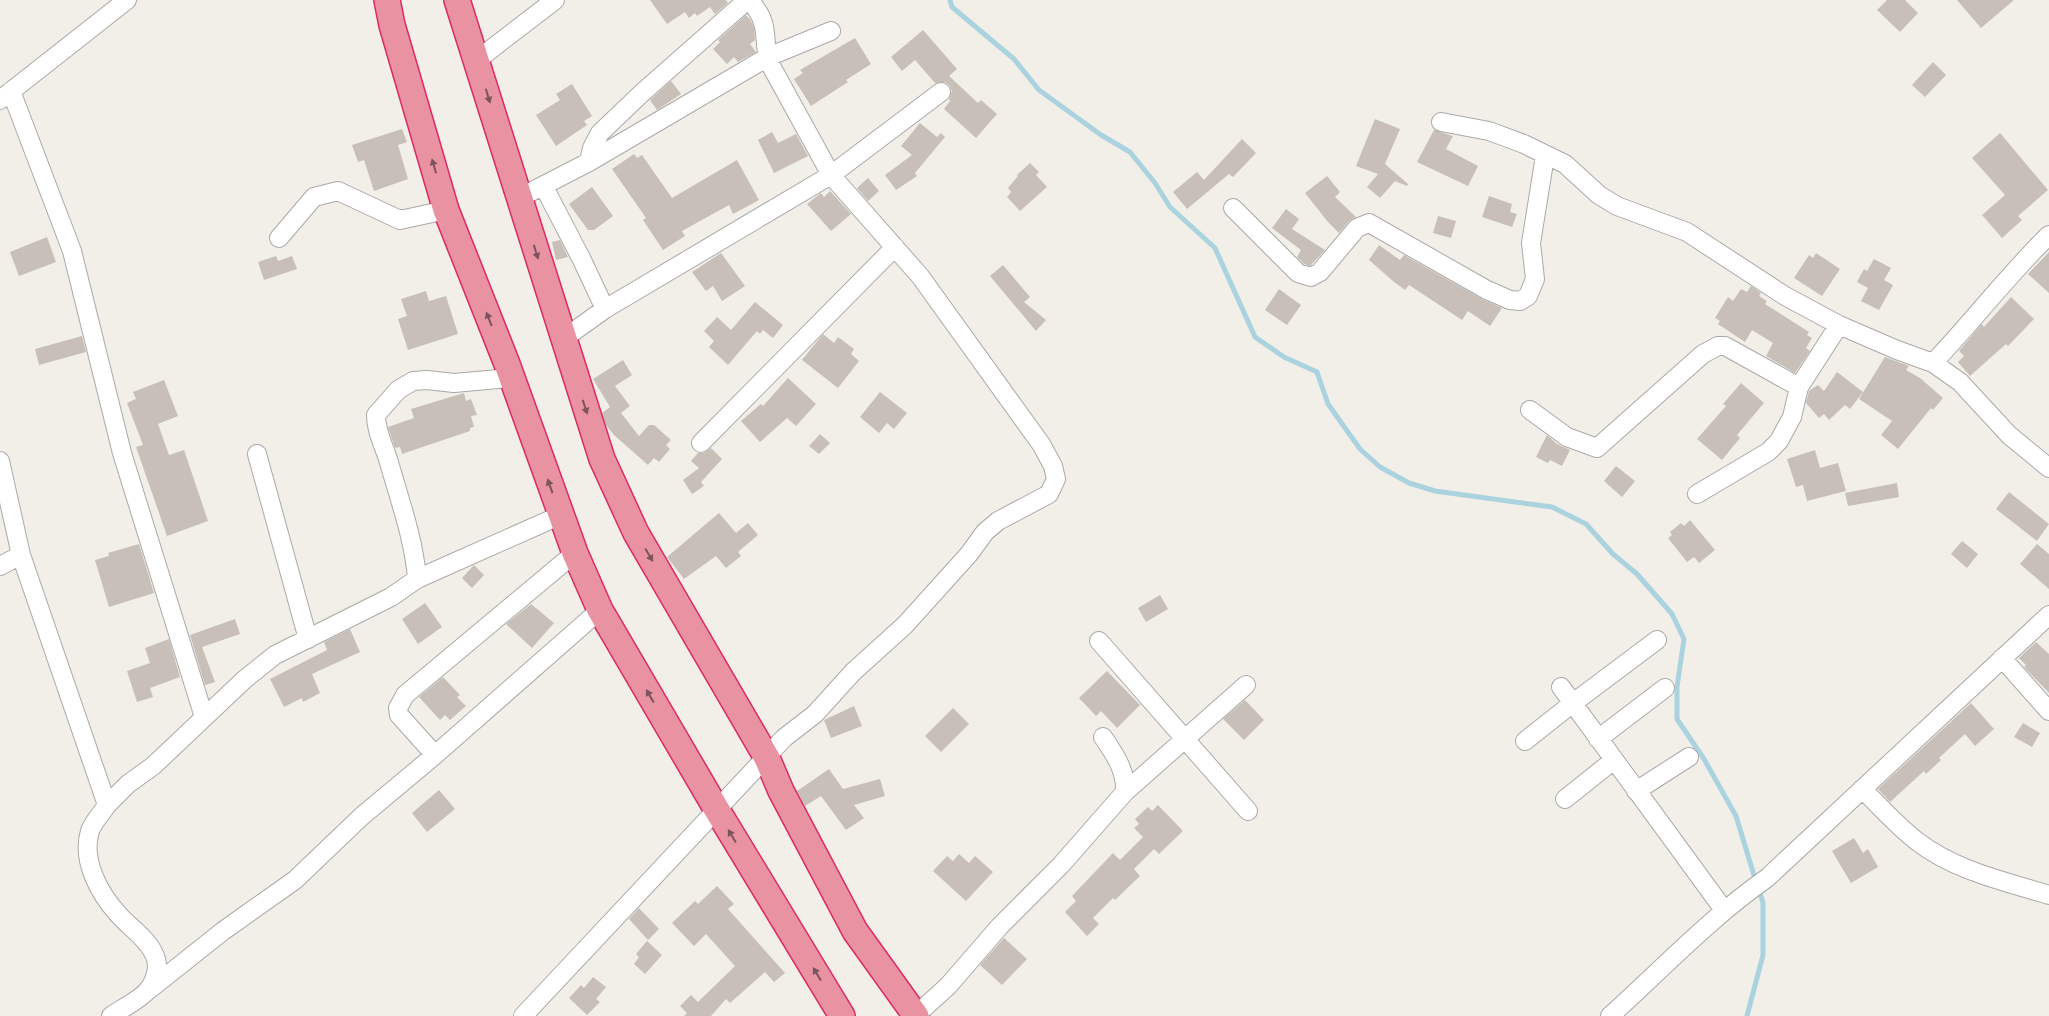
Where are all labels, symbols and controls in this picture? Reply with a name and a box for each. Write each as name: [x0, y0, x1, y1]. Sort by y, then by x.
one-way arrow: [484, 89, 492, 104]
one-way arrow: [429, 159, 437, 174]
one-way arrow: [532, 244, 540, 259]
one-way arrow: [485, 311, 493, 326]
one-way arrow: [581, 399, 589, 414]
one-way arrow: [546, 478, 554, 493]
one-way arrow: [645, 548, 653, 563]
one-way arrow: [645, 689, 654, 702]
one-way arrow: [728, 829, 737, 842]
one-way arrow: [812, 968, 821, 981]

